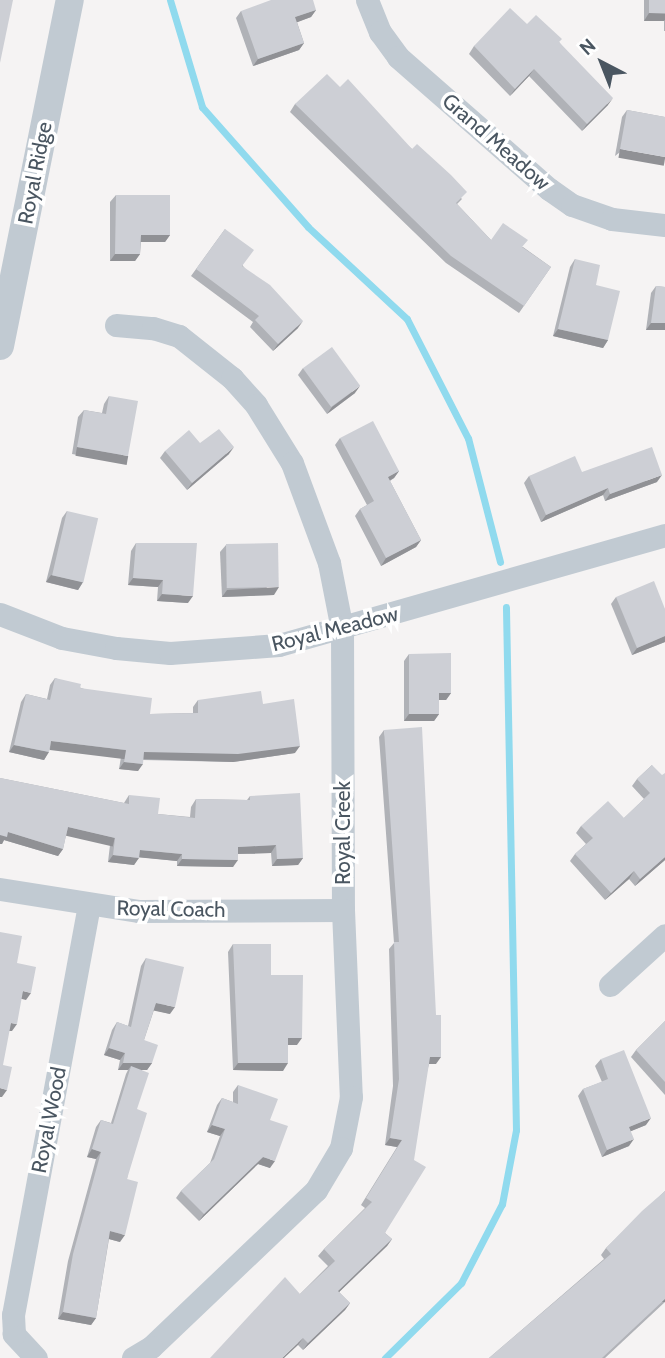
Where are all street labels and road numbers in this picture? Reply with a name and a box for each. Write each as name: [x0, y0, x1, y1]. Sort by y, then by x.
street label: Grand Meadow: [437, 88, 555, 196]
street label: Royal Ridge: [13, 120, 57, 226]
street label: Royal Meadow: [269, 601, 401, 657]
street label: Royal Creek: [330, 781, 356, 885]
street label: Royal Coach: [116, 895, 226, 923]
street label: Royal Wood: [26, 1065, 72, 1175]

